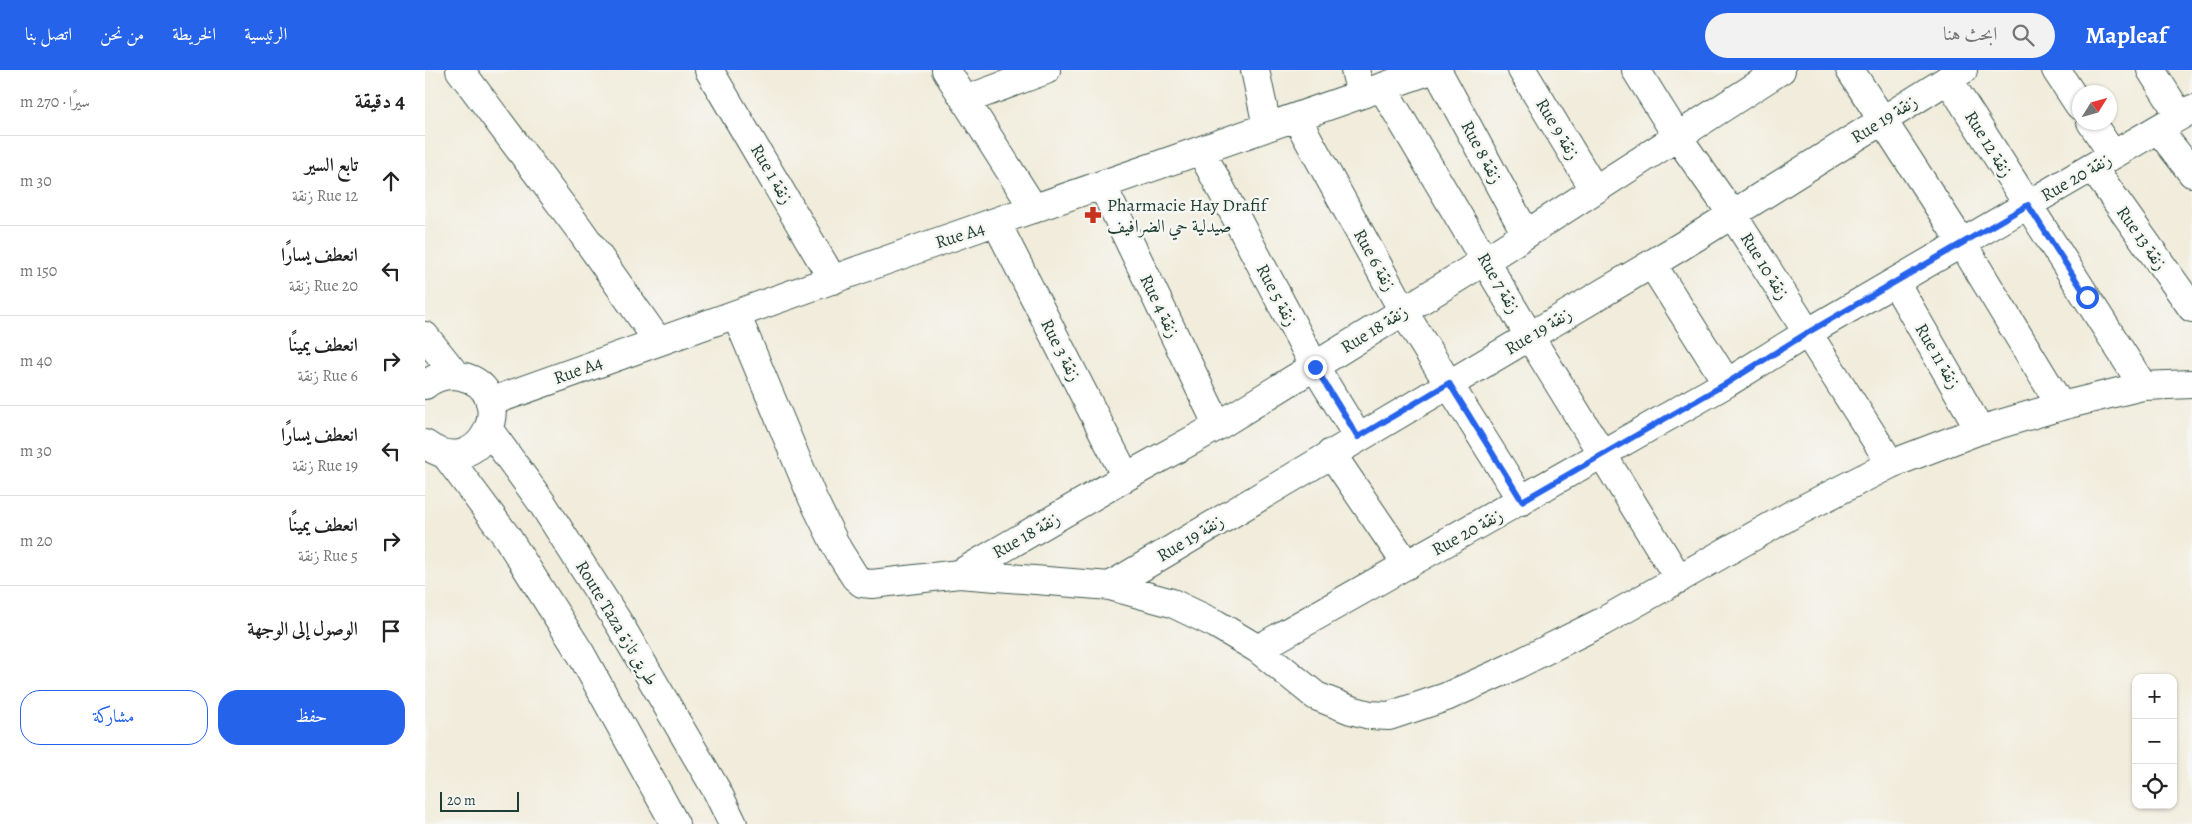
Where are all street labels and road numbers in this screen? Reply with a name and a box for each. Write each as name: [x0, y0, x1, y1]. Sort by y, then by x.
street label: Rue 19 زنقة: [1846, 89, 1922, 149]
street label: Rue 9 زنقة: [1530, 94, 1586, 164]
street label: Rue 12 زنقة: [1959, 106, 2019, 182]
street label: Rue 8 زنقة: [1455, 116, 1509, 188]
street label: Rue 1 زنقة: [745, 140, 799, 208]
street label: Rue 20 زنقة: [2036, 147, 2116, 207]
street label: Rue 13 زنقة: [2111, 201, 2173, 275]
street label: Rue A4: [932, 216, 988, 254]
street label: Rue 6 زنقة: [1348, 224, 1402, 296]
street label: Rue 10 زنقة: [1735, 228, 1795, 304]
street label: Rue 7 زنقة: [1472, 248, 1526, 318]
street label: Rue 5 زنقة: [1251, 260, 1303, 330]
street label: Rue 4 زنقة: [1134, 270, 1186, 342]
street label: Rue 18 زنقة: [1336, 299, 1412, 359]
street label: Rue 19 زنقة: [1500, 302, 1576, 360]
street label: Rue 3 زنقة: [1035, 315, 1087, 385]
street label: Rue 11 زنقة: [1910, 319, 1966, 393]
street label: Rue A4: [550, 350, 606, 390]
street label: Rue 20 زنقة: [1427, 503, 1507, 561]
street label: Rue 18 زنقة: [988, 506, 1064, 564]
street label: Rue 19 زنقة: [1152, 509, 1228, 567]
street label: Route Taza طريق تازة: [570, 556, 664, 690]

